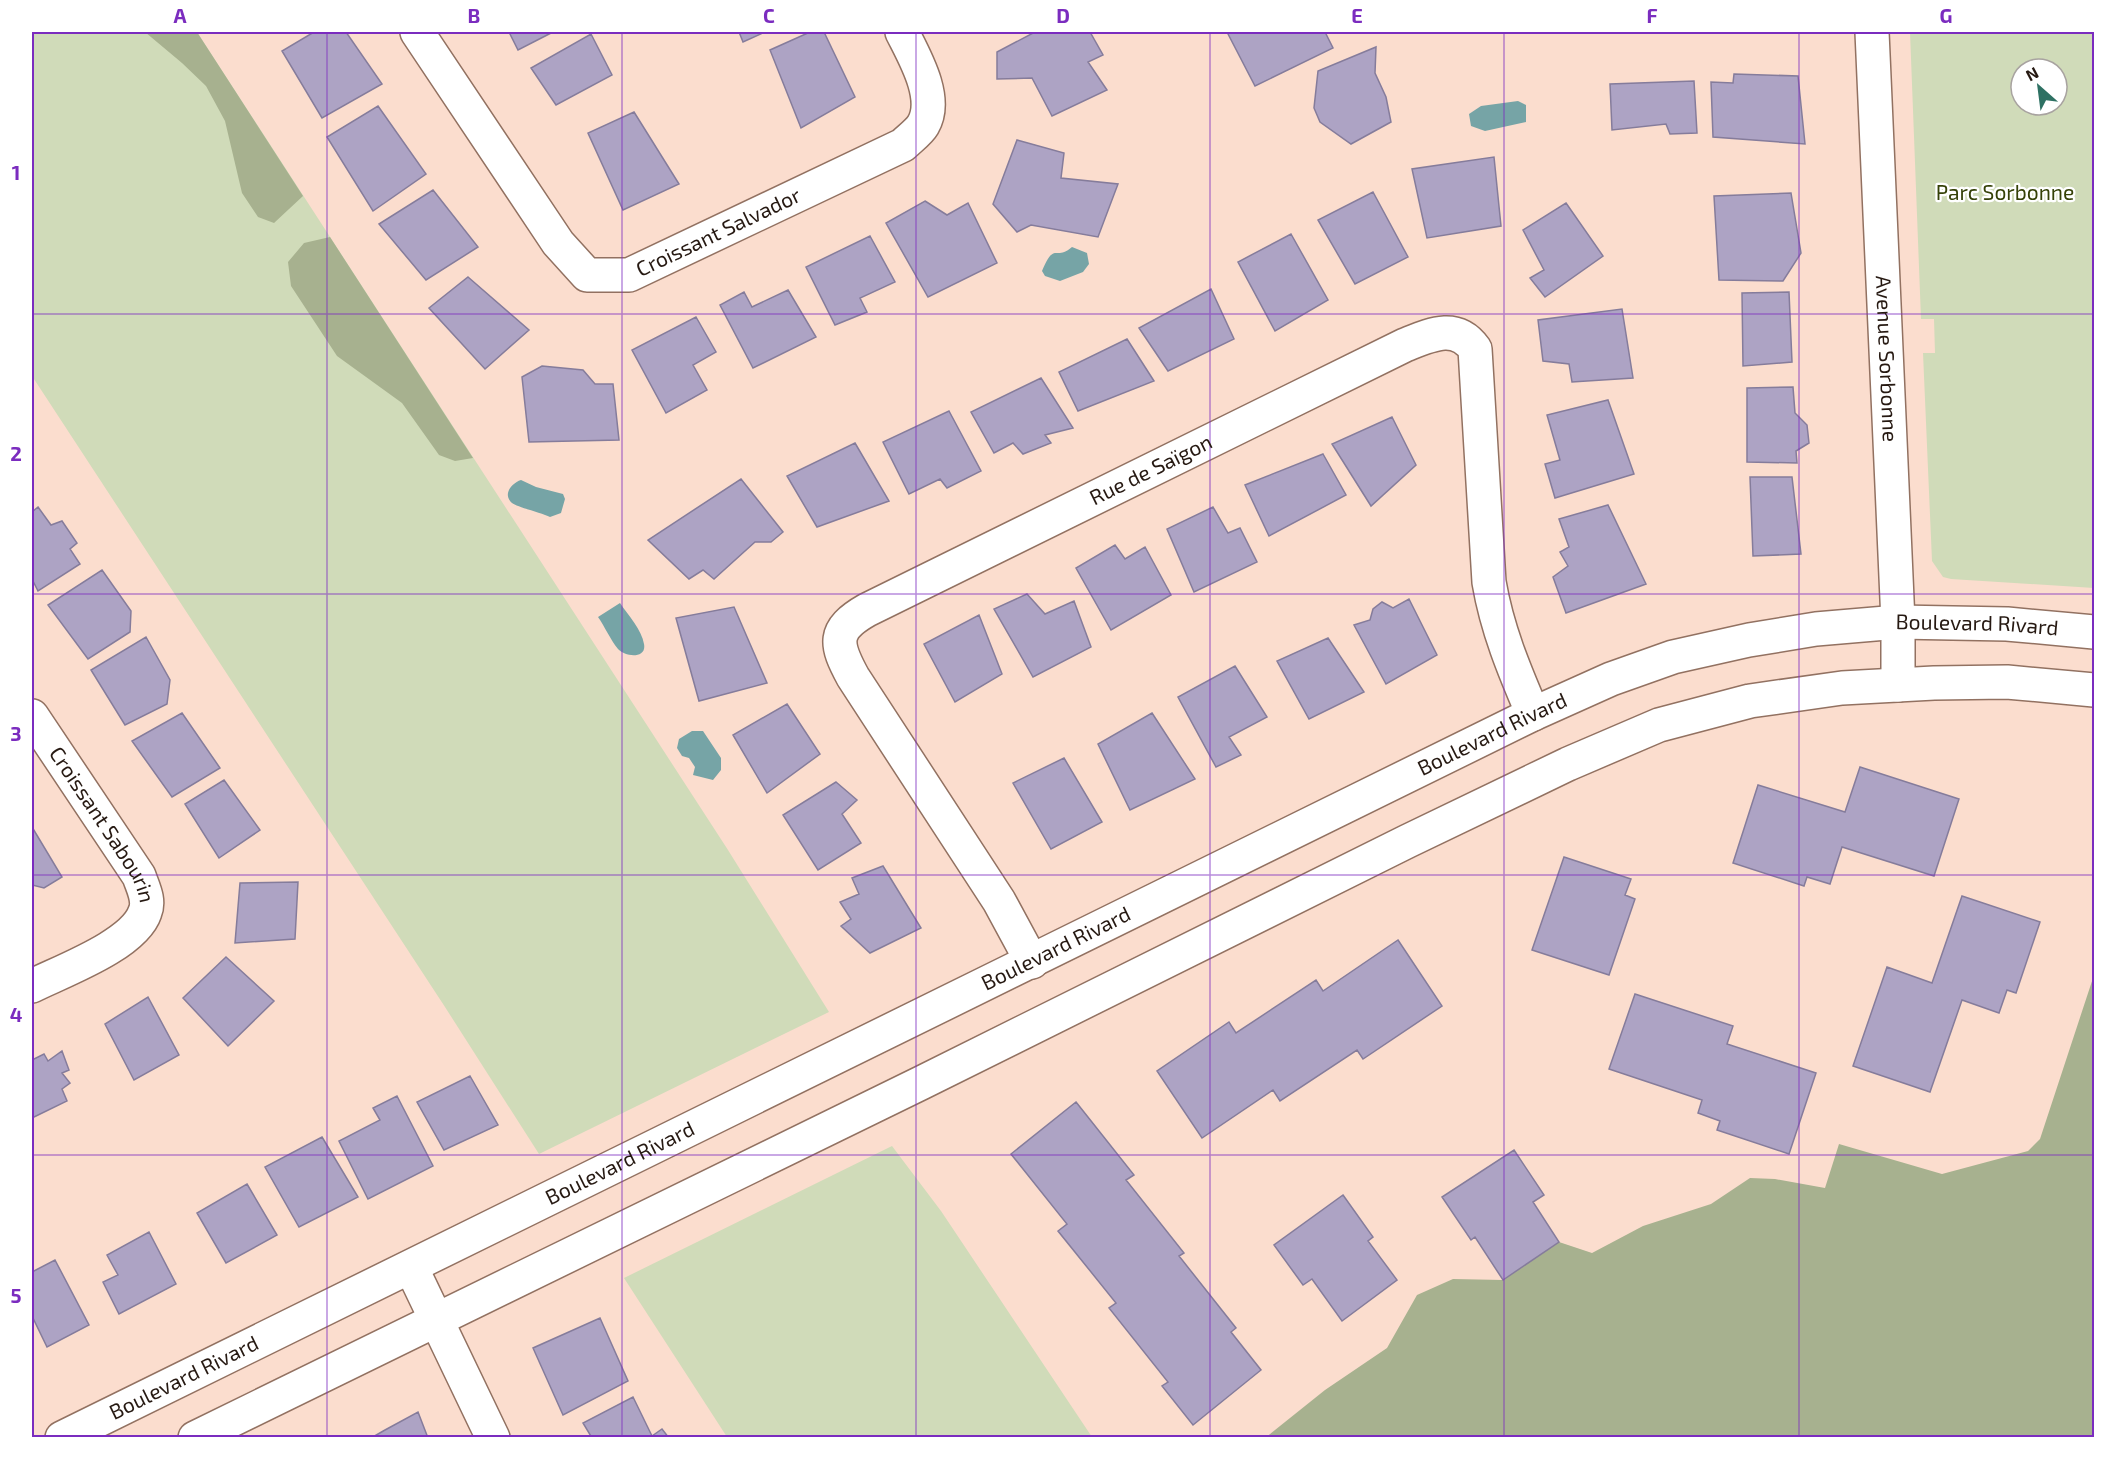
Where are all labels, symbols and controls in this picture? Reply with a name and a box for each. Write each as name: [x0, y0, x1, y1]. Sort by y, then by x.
text: A: [173, 3, 187, 27]
text: B: [468, 3, 480, 27]
text: C: [763, 3, 775, 27]
text: D: [1056, 3, 1070, 27]
text: E: [1351, 3, 1363, 27]
text: F: [1646, 3, 1658, 27]
text: G: [1940, 3, 1952, 27]
north arrow: [2009, 57, 2069, 117]
text: N: [2022, 62, 2041, 84]
text: 1: [12, 160, 20, 184]
park label: Parc Sorbonne: [1936, 179, 2074, 204]
street label: Croissant Salvador: [632, 181, 805, 281]
street label: Avenue Sorbonne: [1872, 275, 1904, 443]
street label: Rue de Saïgon: [1085, 428, 1216, 509]
text: 2: [10, 441, 22, 465]
street label: Boulevard Rivard: [1895, 608, 2060, 640]
street label: Boulevard Rivard: [1413, 687, 1570, 780]
text: 3: [10, 721, 22, 745]
street label: Croissant Sabourin: [45, 741, 161, 905]
street label: Boulevard Rivard: [977, 900, 1134, 995]
text: 4: [10, 1002, 23, 1026]
street label: Boulevard Rivard: [541, 1115, 698, 1209]
text: 5: [10, 1283, 22, 1307]
street label: Boulevard Rivard: [105, 1329, 262, 1424]

